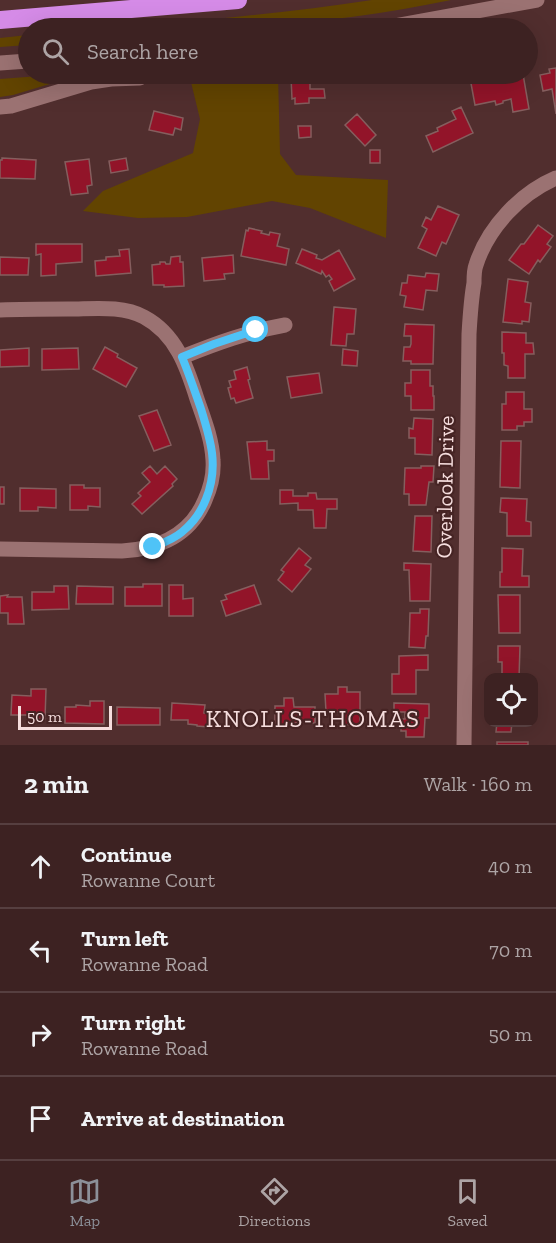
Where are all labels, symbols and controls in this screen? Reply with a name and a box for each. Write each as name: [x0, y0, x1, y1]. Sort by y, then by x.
search box: [18, 18, 538, 84]
icon: search: [39, 35, 72, 68]
text: Search here: [87, 38, 198, 65]
route start: [242, 316, 268, 342]
street label: Overlook Drive: [430, 415, 460, 559]
route end: [139, 533, 165, 559]
map controls: [484, 673, 538, 727]
button: locate: [484, 673, 538, 727]
scale bar: [18, 703, 112, 730]
district label: KNOLLS-THOMAS: [206, 704, 420, 733]
text: 50 m: [27, 707, 62, 726]
text: 2 min: [24, 768, 89, 800]
text: Walk · 160 m: [424, 772, 532, 796]
text: Continue: [81, 841, 172, 868]
icon: ahead: [24, 850, 57, 883]
text: 40 m: [488, 854, 532, 878]
text: Rowanne Court: [81, 868, 215, 892]
text: Turn left: [81, 925, 168, 952]
icon: left: [24, 934, 57, 967]
text: 70 m: [489, 938, 532, 962]
text: Rowanne Road: [81, 952, 208, 976]
text: Turn right: [81, 1009, 185, 1036]
icon: right: [24, 1018, 57, 1051]
text: 50 m: [488, 1022, 532, 1046]
text: Rowanne Road: [81, 1036, 208, 1060]
icon: arrive: [24, 1102, 57, 1135]
text: Arrive at destination: [81, 1105, 284, 1132]
tab: Map: [68, 1175, 101, 1230]
tab: Directions: [238, 1175, 311, 1230]
tab: Saved: [447, 1175, 488, 1230]

